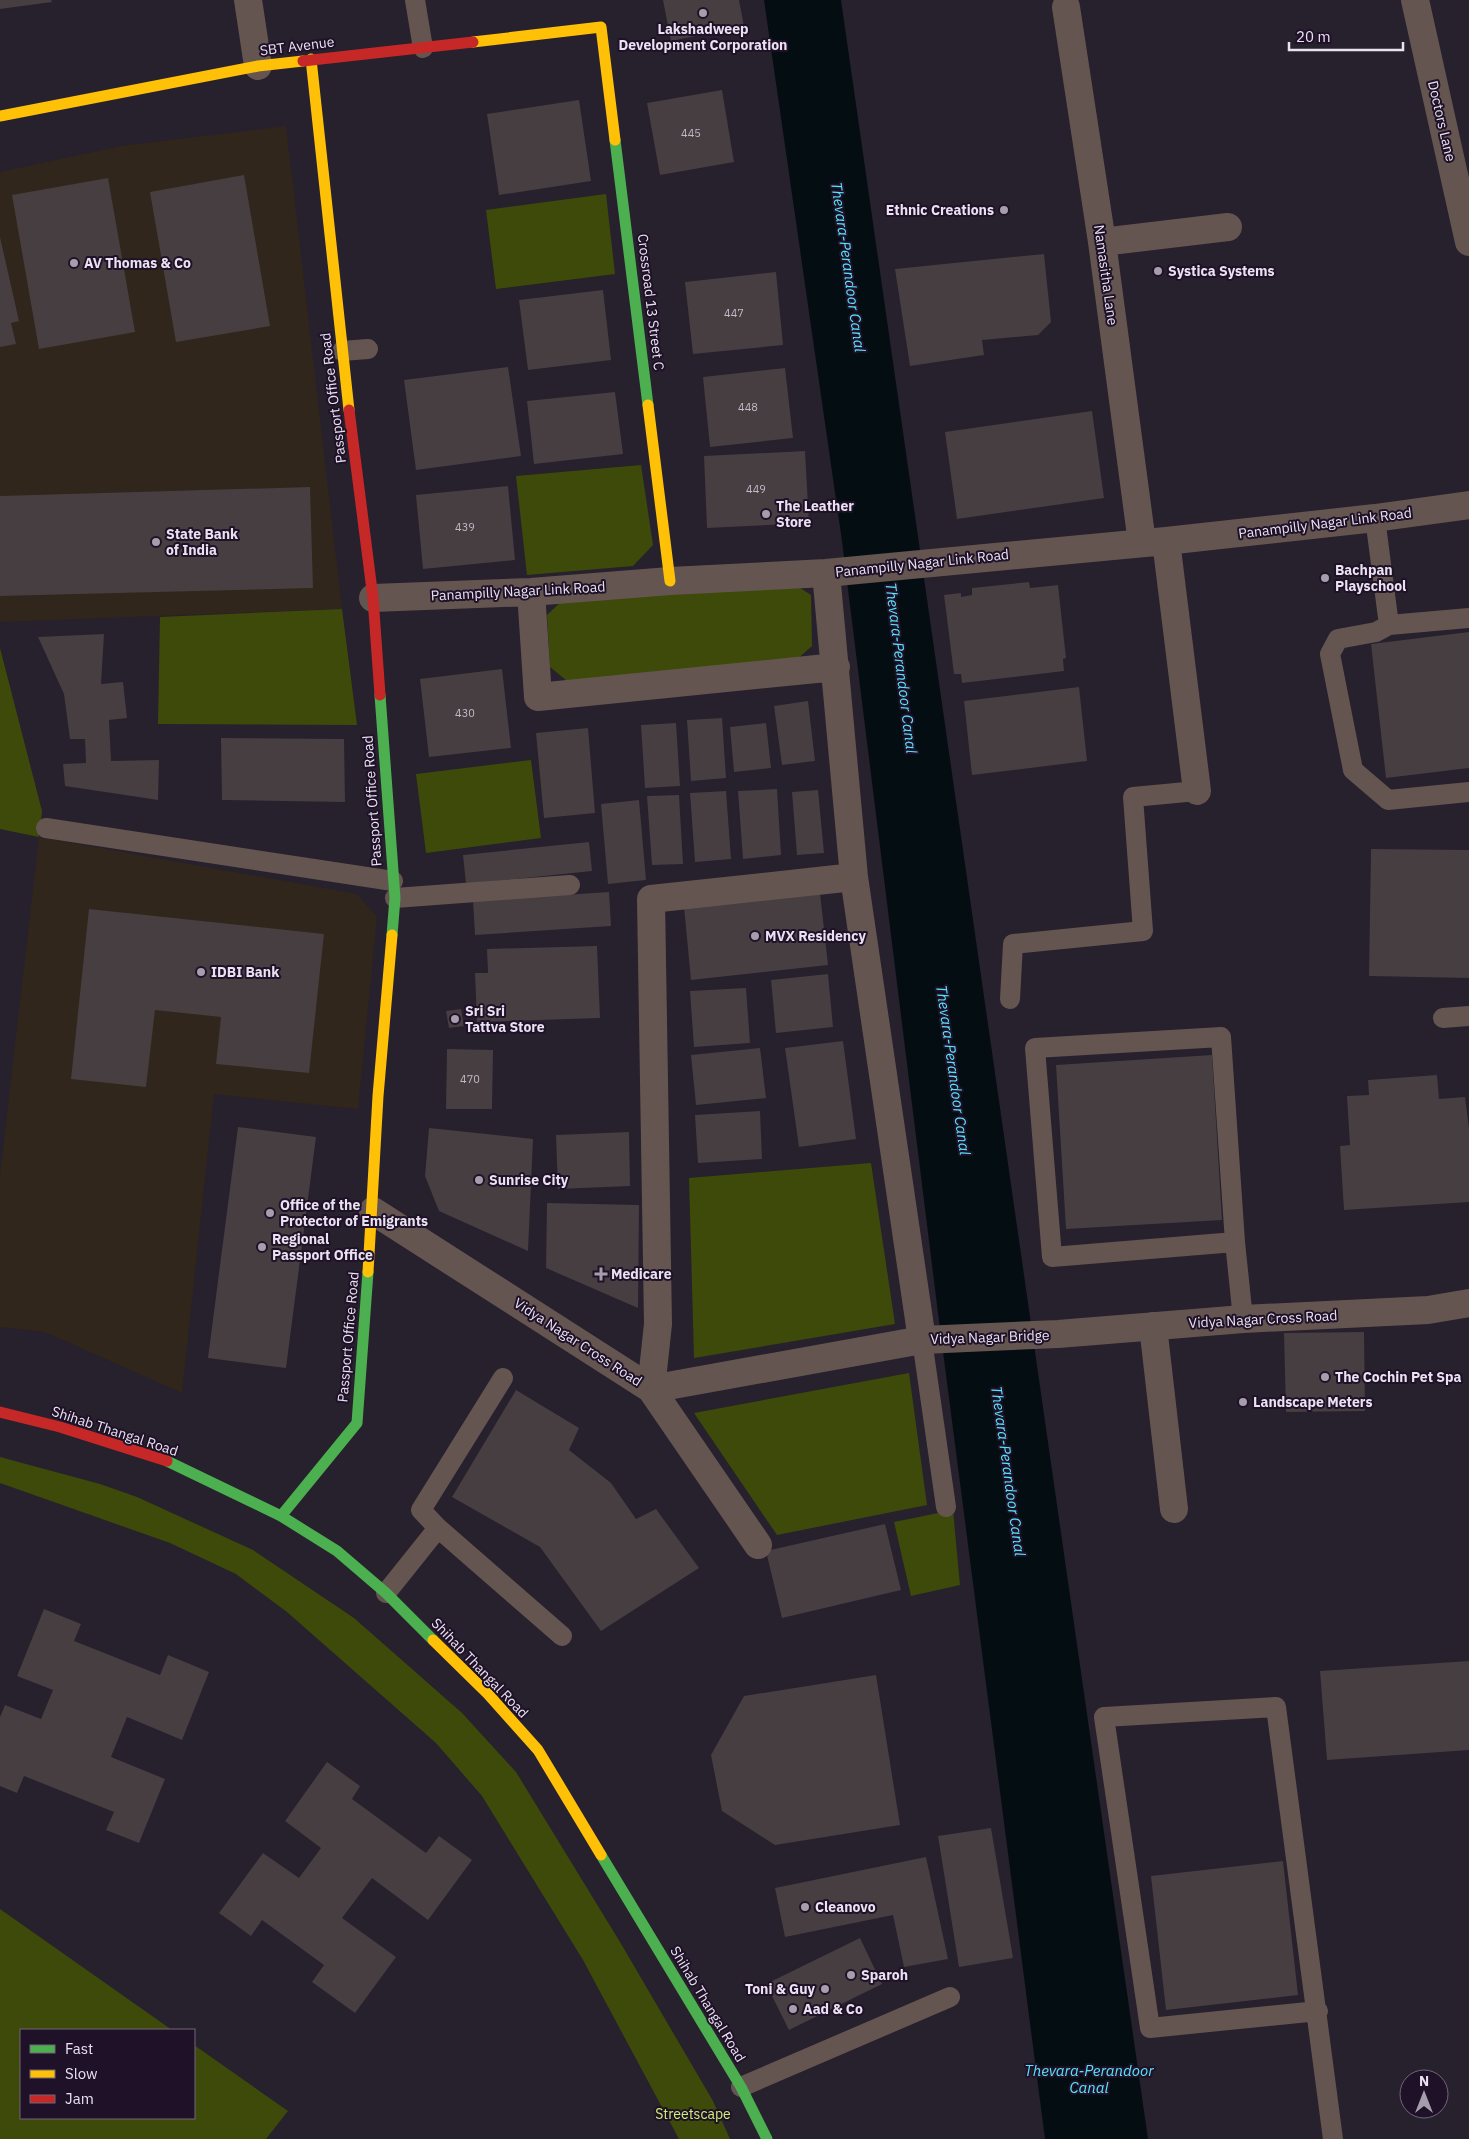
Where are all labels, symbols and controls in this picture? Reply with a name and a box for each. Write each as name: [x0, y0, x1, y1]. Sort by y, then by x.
marker: Lakshadweep Development Corporation: [697, 7, 709, 19]
place label: Lakshadweep Development Corporation: [619, 20, 787, 54]
scale bar: [1289, 20, 1403, 52]
text: 20 m: [1296, 27, 1331, 46]
street label: SBT Avenue: [259, 32, 336, 60]
street label: Doctors Lane: [1424, 79, 1460, 163]
house number: 445: [681, 126, 701, 140]
water label: Thevara-Perandoor Canal: [827, 181, 870, 353]
place label: Ethnic Creations: [886, 201, 994, 219]
marker: Ethnic Creations: [998, 204, 1010, 216]
street label: Namasitha Lane: [1090, 224, 1122, 327]
street label: Crossroad 13 Street C: [634, 233, 668, 372]
place label: AV Thomas & Co: [84, 254, 191, 272]
marker: AV Thomas & Co: [68, 257, 80, 269]
place label: Systica Systems: [1168, 262, 1275, 280]
marker: Systica Systems: [1152, 265, 1164, 277]
house number: 447: [724, 306, 744, 320]
street label: Passport Office Road: [316, 332, 350, 464]
house number: 448: [738, 400, 758, 414]
house number: 449: [746, 482, 766, 496]
place label: The Leather Store: [776, 497, 854, 531]
street label: Panampilly Nagar Link Road: [1237, 503, 1413, 543]
marker: The Leather Store: [760, 508, 772, 520]
house number: 439: [455, 520, 475, 534]
place label: State Bank of India: [166, 525, 239, 559]
marker: State Bank of India: [150, 536, 162, 548]
street label: Panampilly Nagar Link Road: [834, 545, 1010, 581]
place label: Bachpan Playschool: [1335, 561, 1406, 595]
marker: Bachpan Playschool: [1319, 572, 1331, 584]
street label: Panampilly Nagar Link Road: [430, 577, 606, 605]
water label: Thevara-Perandoor Canal: [882, 582, 921, 754]
house number: 430: [455, 706, 475, 720]
street label: Passport Office Road: [358, 735, 386, 867]
place label: MVX Residency: [765, 927, 866, 945]
marker: MVX Residency: [749, 930, 761, 942]
place label: IDBI Bank: [211, 963, 280, 981]
marker: IDBI Bank: [195, 966, 207, 978]
water label: Thevara-Perandoor Canal: [932, 984, 975, 1156]
place label: Sri Sri Tattva Store: [465, 1002, 545, 1036]
marker: Sri Sri Tattva Store: [449, 1013, 461, 1025]
house number: 470: [460, 1072, 480, 1086]
place label: Sunrise City: [489, 1171, 569, 1189]
marker: Sunrise City: [473, 1174, 485, 1186]
place label: Office of the Protector of Emigrants: [280, 1196, 428, 1230]
marker: Office of the Protector of Emigrants: [264, 1207, 276, 1219]
place label: Regional Passport Office: [272, 1230, 373, 1264]
marker: Regional Passport Office: [256, 1241, 268, 1253]
place label: Medicare: [611, 1265, 672, 1283]
marker: Medicare: [595, 1268, 607, 1280]
street label: Passport Office Road: [333, 1271, 363, 1403]
street label: Vidya Nagar Cross Road: [511, 1294, 645, 1390]
street label: Vidya Nagar Cross Road: [1188, 1306, 1338, 1332]
street label: Vidya Nagar Bridge: [930, 1326, 1050, 1348]
place label: The Cochin Pet Spa: [1335, 1368, 1462, 1386]
marker: The Cochin Pet Spa: [1319, 1371, 1331, 1383]
water label: Thevara-Perandoor Canal: [987, 1385, 1030, 1557]
place label: Landscape Meters: [1253, 1393, 1372, 1411]
marker: Landscape Meters: [1237, 1396, 1249, 1408]
street label: Shihab Thangal Road: [49, 1402, 181, 1460]
street label: Shihab Thangal Road: [428, 1614, 532, 1722]
place label: Cleanovo: [815, 1898, 876, 1916]
marker: Cleanovo: [799, 1901, 811, 1913]
street label: Shihab Thangal Road: [666, 1943, 750, 2065]
place label: Sparoh: [861, 1966, 908, 1984]
marker: Sparoh: [845, 1969, 857, 1981]
place label: Toni & Guy: [745, 1980, 816, 1998]
marker: Toni & Guy: [819, 1983, 831, 1995]
place label: Aad & Co: [803, 2000, 863, 2018]
marker: Aad & Co: [787, 2003, 799, 2015]
legend: [20, 2029, 195, 2119]
text: Fast: [65, 2039, 93, 2058]
water label: Thevara-Perandoor Canal: [1024, 2061, 1154, 2097]
text: Slow: [65, 2064, 98, 2083]
north arrow: [1399, 2069, 1449, 2119]
text: N: [1419, 2072, 1429, 2090]
text: Jam: [65, 2089, 94, 2108]
park label: Streetscape: [655, 2105, 731, 2123]

